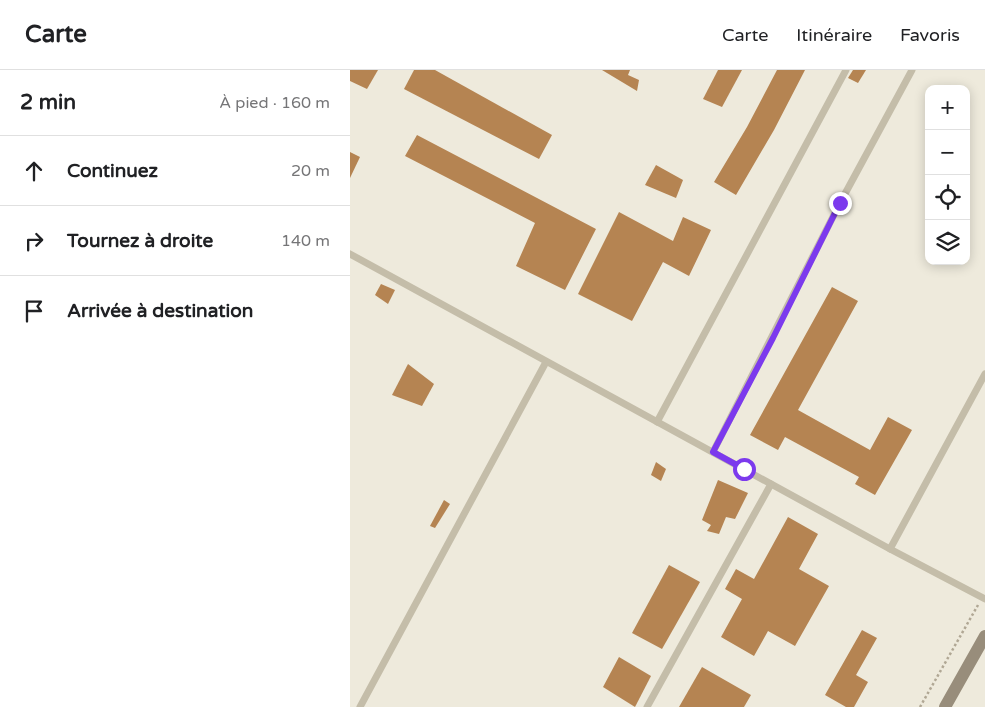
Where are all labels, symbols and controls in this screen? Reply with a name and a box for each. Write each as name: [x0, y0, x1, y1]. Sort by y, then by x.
text: Carte: [25, 20, 87, 49]
text: Carte: [722, 24, 768, 46]
text: Itinéraire: [796, 24, 872, 46]
text: Favoris: [900, 24, 960, 46]
map controls: [925, 85, 970, 265]
button: +: [925, 85, 970, 130]
text: 2 min: [20, 90, 76, 115]
text: À pied · 160 m: [219, 93, 330, 113]
button: −: [925, 130, 970, 175]
icon: ahead: [20, 157, 48, 185]
text: Continuez: [67, 160, 158, 182]
text: 20 m: [291, 161, 330, 181]
button: locate: [925, 175, 970, 220]
route end: [829, 192, 852, 215]
button: layers: [925, 220, 970, 265]
icon: right: [20, 227, 48, 255]
text: Tournez à droite: [67, 230, 213, 252]
text: 140 m: [281, 231, 330, 251]
icon: arrive: [20, 297, 48, 325]
text: Arrivée à destination: [67, 300, 253, 322]
route start: [733, 458, 756, 481]

